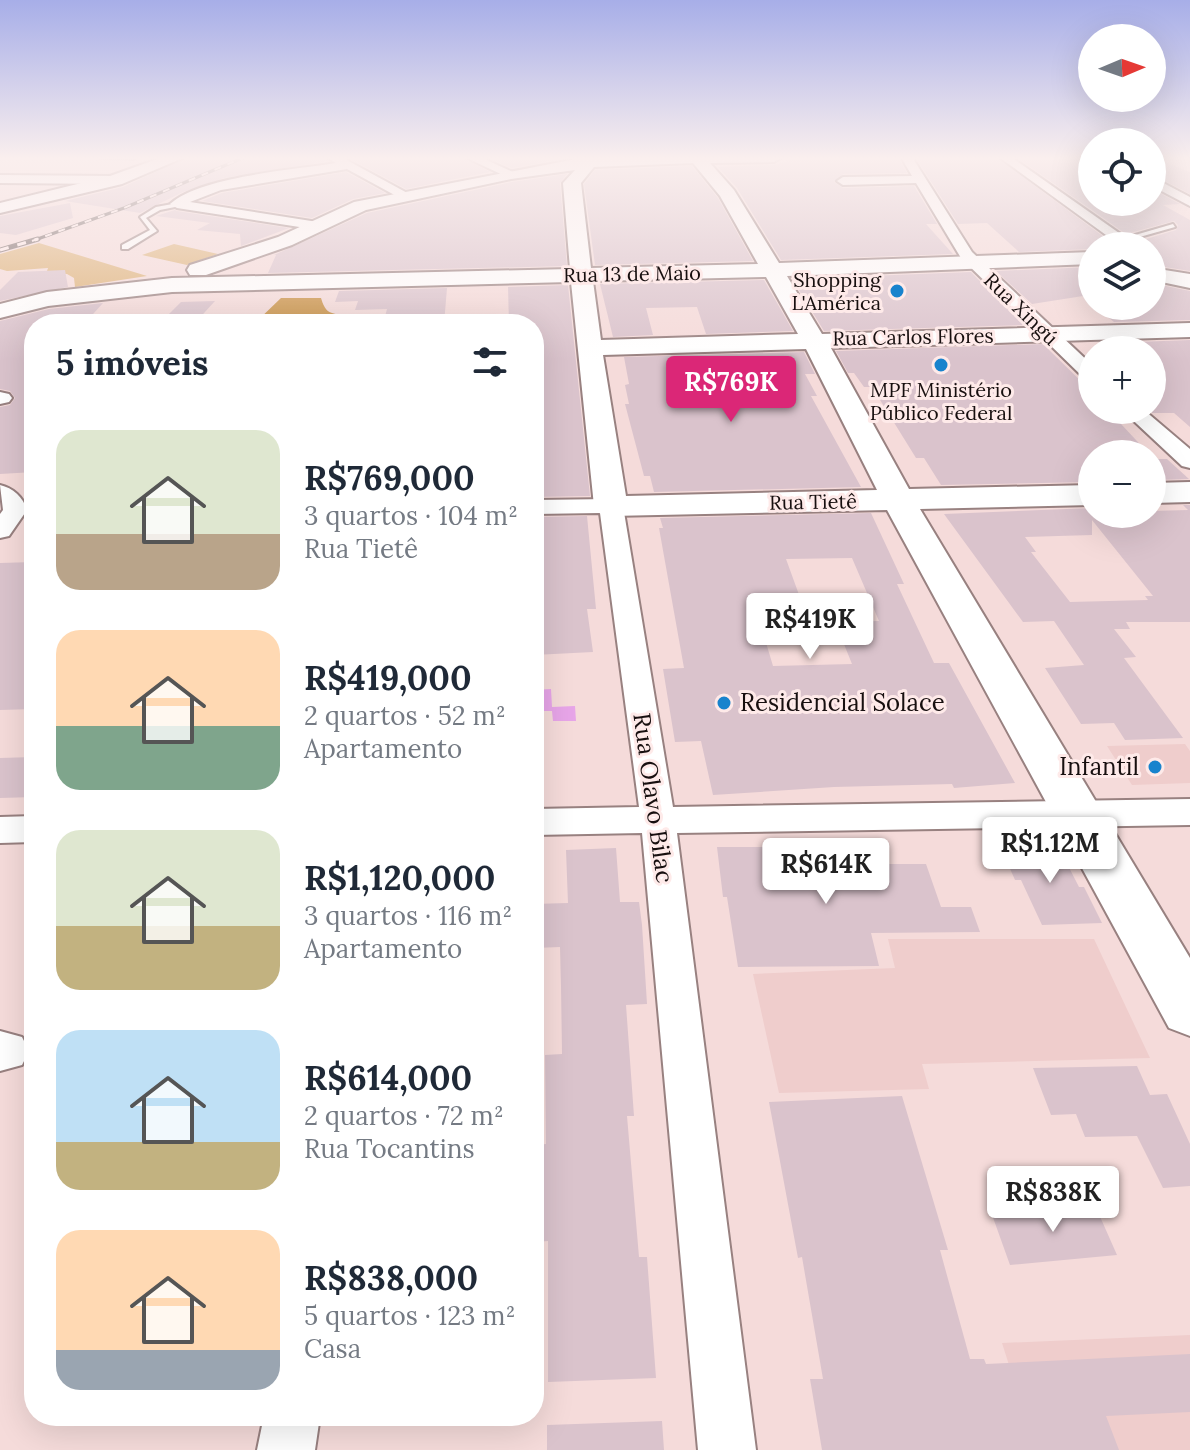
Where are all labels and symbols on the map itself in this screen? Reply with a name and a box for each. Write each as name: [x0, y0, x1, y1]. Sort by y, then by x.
north arrow: [1078, 24, 1166, 112]
street label: Rua 13 de Maio: [563, 260, 701, 287]
place label: Shopping L'América: [791, 267, 882, 315]
street label: Rua Xingú: [979, 267, 1064, 350]
marker: Shopping L'América: [888, 282, 906, 300]
street label: Rua Carlos Flores: [832, 323, 994, 350]
pin: R$769K: [666, 356, 796, 424]
marker: MPF Ministério Público Federal: [932, 356, 950, 374]
place label: MPF Ministério Público Federal: [870, 377, 1012, 425]
street label: Rua Tietê: [769, 488, 857, 515]
pin: R$419K: [745, 593, 875, 661]
place label: Residencial Solace: [740, 687, 945, 718]
marker: Residencial Solace: [715, 694, 733, 712]
street label: Rua Olavo Bilac: [626, 711, 681, 885]
place label: Infantil: [1059, 751, 1139, 782]
marker: Infantil: [1146, 758, 1164, 776]
pin: R$1.12M: [976, 817, 1124, 885]
pin: R$614K: [761, 838, 891, 906]
pin: R$838K: [988, 1166, 1118, 1234]

